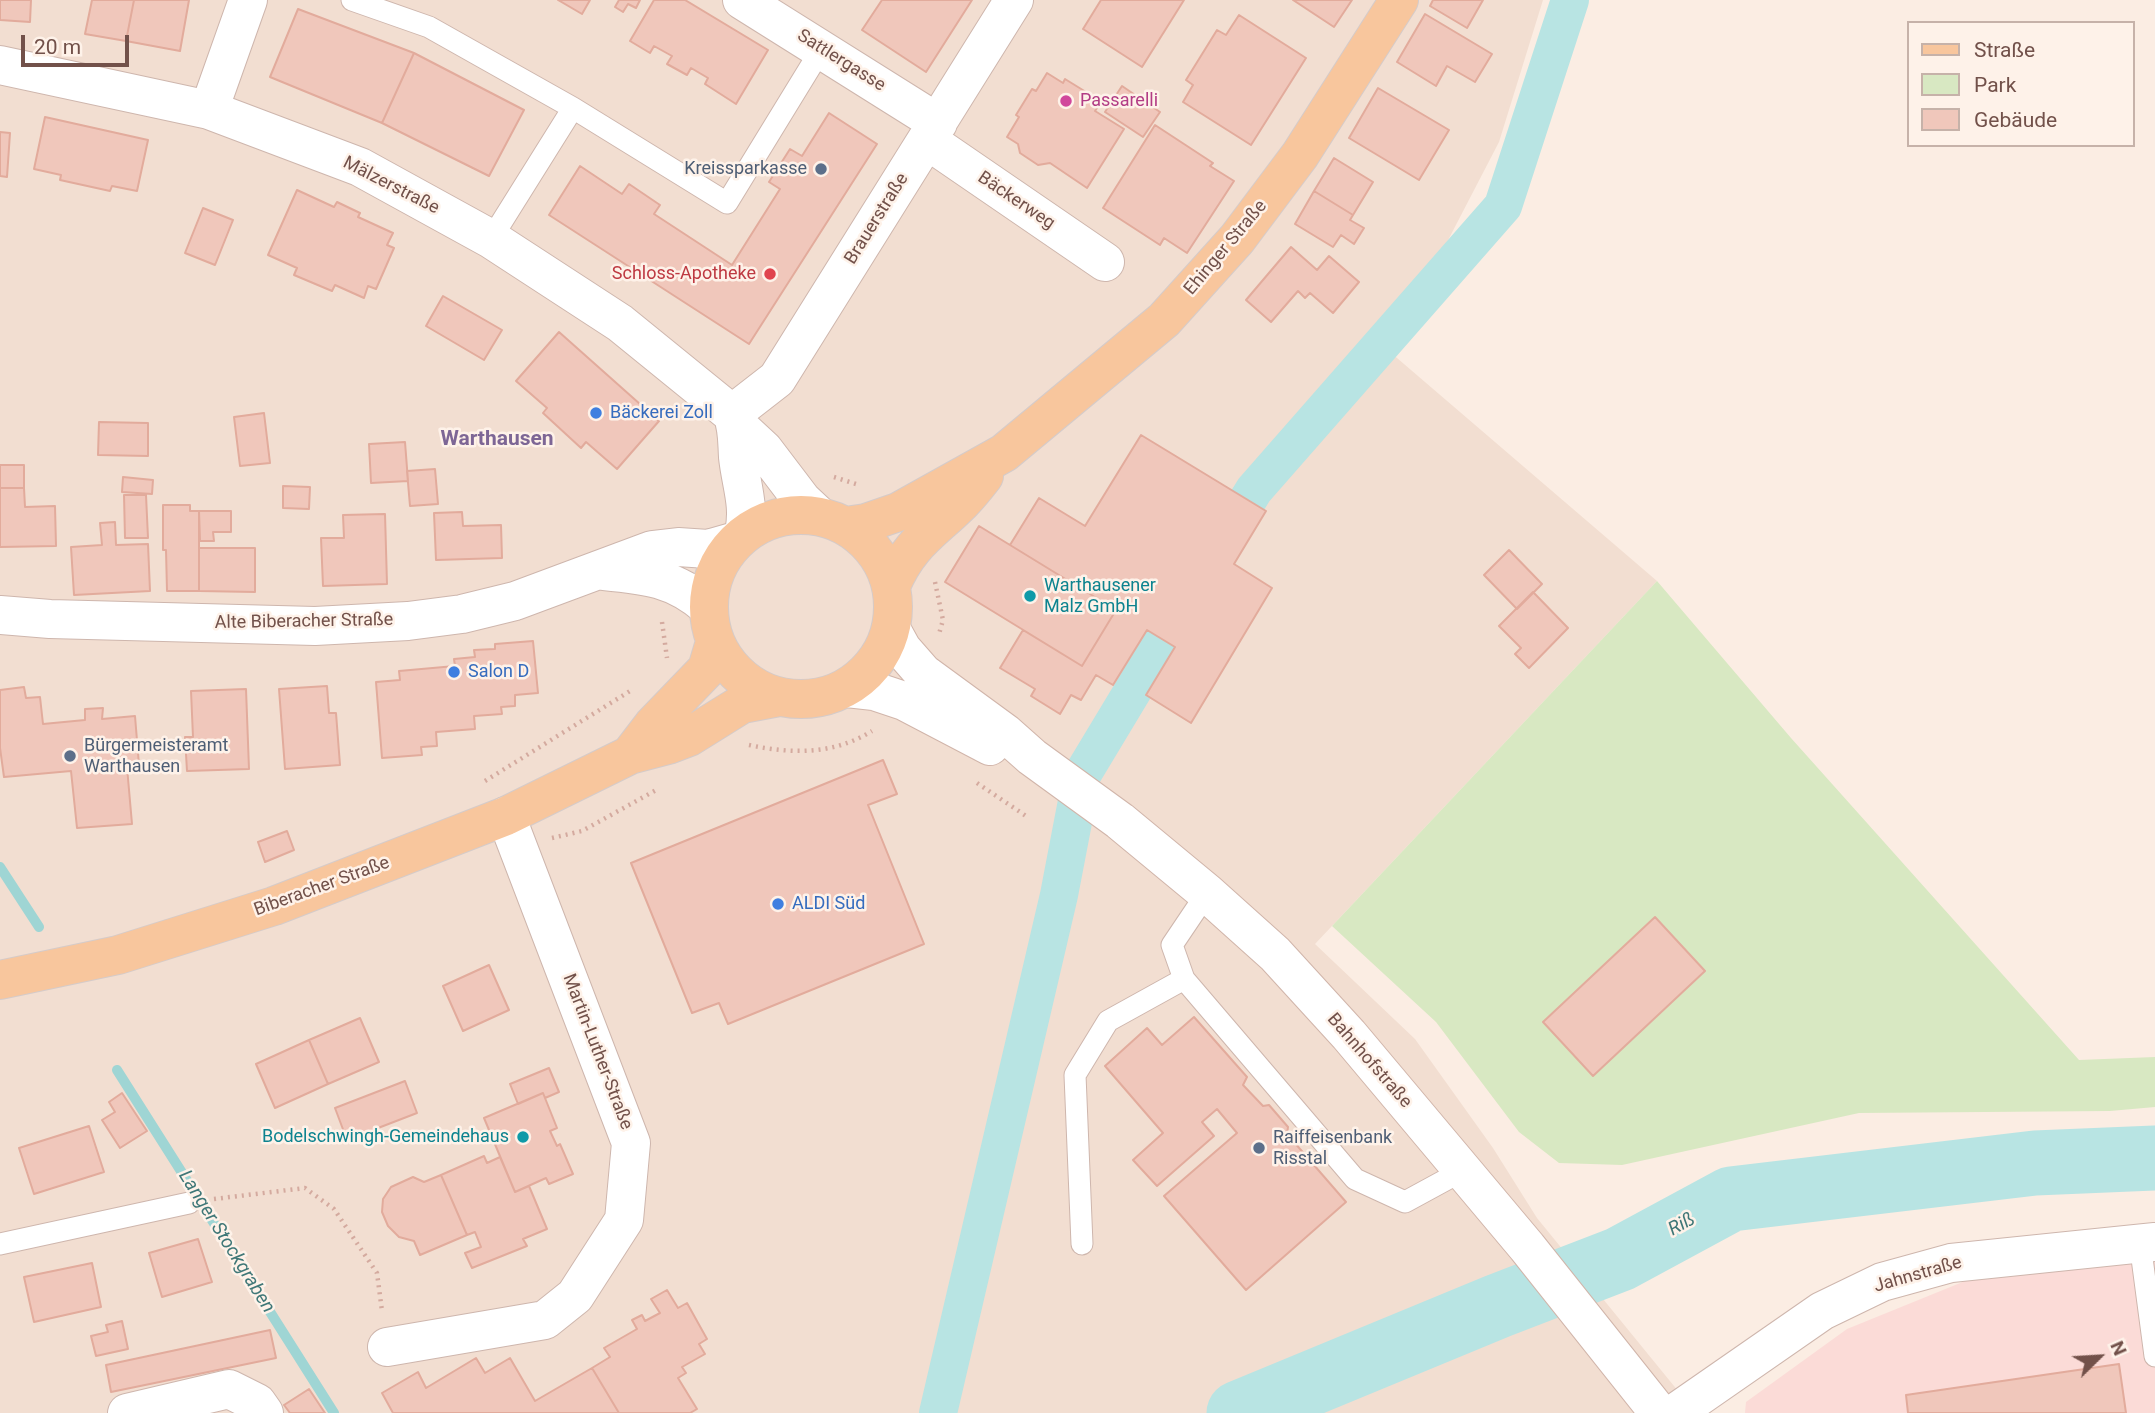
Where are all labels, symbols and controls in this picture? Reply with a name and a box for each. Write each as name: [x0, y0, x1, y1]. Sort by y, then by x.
scale bar: [24, 21, 133, 65]
legend: [1906, 21, 2134, 147]
street label: Sattlergasse: [793, 25, 889, 97]
text: 20 m: [34, 35, 81, 59]
text: Straße: [1974, 38, 2035, 62]
text: Park: [1974, 73, 2016, 97]
place label: Passarelli: [1080, 90, 1158, 112]
marker: Passarelli: [1058, 93, 1074, 109]
text: Gebäude: [1974, 108, 2057, 132]
street label: Mälzerstraße: [339, 152, 443, 220]
place label: Kreissparkasse: [684, 158, 807, 180]
marker: Kreissparkasse: [813, 161, 829, 177]
street label: Bäckerweg: [973, 167, 1059, 235]
street label: Brauerstraße: [840, 169, 914, 269]
street label: Ehinger Straße: [1180, 196, 1272, 300]
place label: Schloss-Apotheke: [612, 263, 756, 285]
marker: Schloss-Apotheke: [762, 266, 778, 282]
place label: Bäckerei Zoll: [610, 402, 713, 424]
marker: Bäckerei Zoll: [588, 405, 604, 421]
district label: Warthausen: [440, 427, 554, 453]
place label: Warthausener Malz GmbH: [1044, 575, 1156, 618]
marker: Warthausener Malz GmbH: [1022, 588, 1038, 604]
street label: Alte Biberacher Straße: [215, 610, 393, 634]
place label: Salon D: [468, 661, 529, 683]
marker: Salon D: [446, 664, 462, 680]
place label: Bürgermeisteramt Warthausen: [84, 735, 228, 778]
marker: Bürgermeisteramt Warthausen: [62, 748, 78, 764]
street label: Biberacher Straße: [251, 852, 393, 922]
place label: ALDI Süd: [792, 893, 865, 915]
marker: ALDI Süd: [770, 896, 786, 912]
street label: Martin-Luther-Straße: [557, 971, 637, 1133]
street label: Bahnhofstraße: [1322, 1009, 1416, 1113]
place label: Bodelschwingh-Gemeindehaus: [262, 1126, 509, 1148]
place label: Raiffeisenbank Risstal: [1273, 1127, 1392, 1170]
marker: Bodelschwingh-Gemeindehaus: [515, 1129, 531, 1145]
marker: Raiffeisenbank Risstal: [1251, 1140, 1267, 1156]
water label: Langer Stockgraben: [173, 1166, 279, 1318]
water label: Riß: [1665, 1209, 1699, 1241]
street label: Jahnstraße: [1872, 1252, 1964, 1298]
north arrow: [2064, 1322, 2134, 1392]
text: N: [2105, 1337, 2132, 1359]

